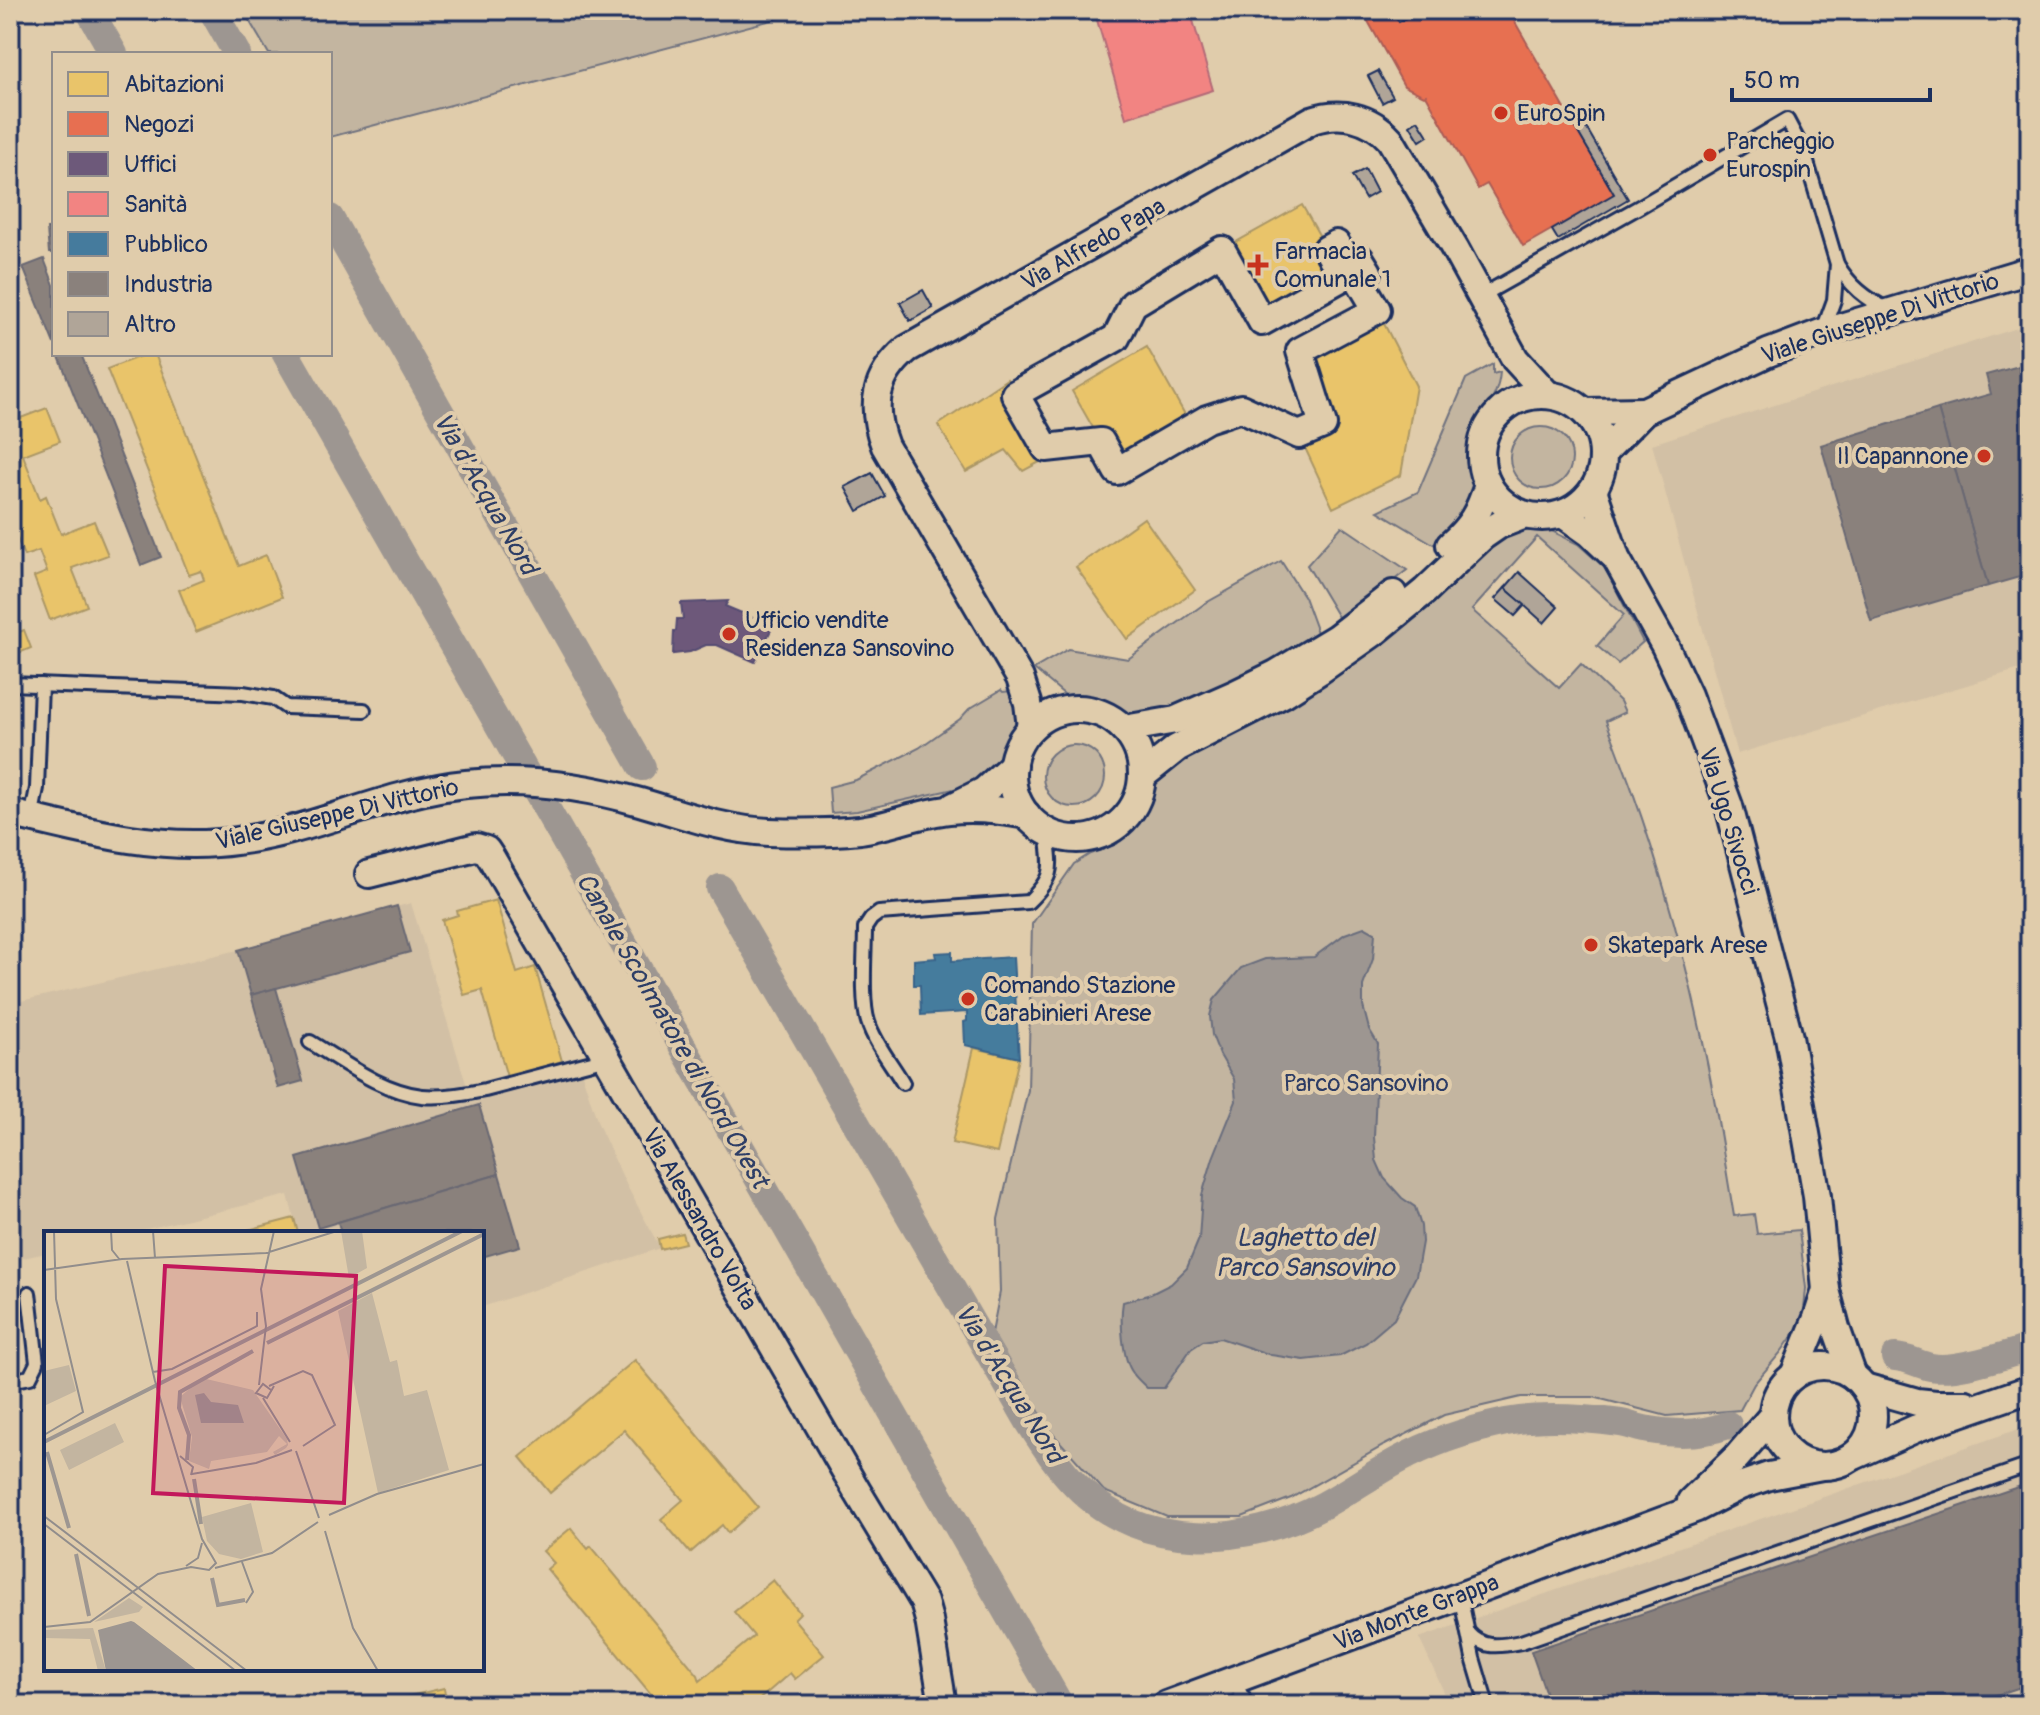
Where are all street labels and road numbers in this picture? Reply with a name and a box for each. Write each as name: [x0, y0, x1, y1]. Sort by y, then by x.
street label: Via Alfredo Papa: [1016, 192, 1170, 297]
street label: Viale Giuseppe Di Vittorio: [1758, 266, 2003, 371]
street label: Via Ugo Sivocci: [1692, 744, 1765, 898]
street label: Viale Giuseppe Di Vittorio: [213, 772, 461, 857]
street label: Via Alessandro Volta: [636, 1123, 763, 1315]
street label: Via Monte Grappa: [1330, 1568, 1503, 1657]

